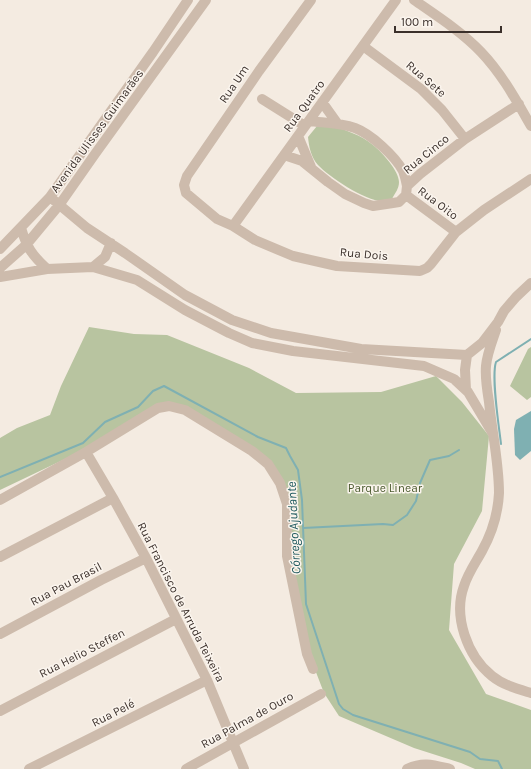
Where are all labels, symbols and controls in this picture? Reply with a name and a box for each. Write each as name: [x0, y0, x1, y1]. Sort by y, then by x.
scale bar: [395, 8, 501, 34]
text: 100 m: [401, 15, 433, 29]
street label: Rua Sete: [403, 58, 449, 100]
street label: Rua Um: [216, 62, 252, 106]
street label: Avenida Ulisses Guimarães: [48, 67, 146, 195]
street label: Rua Quatro: [280, 77, 328, 135]
street label: Rua Cinco: [400, 131, 452, 177]
street label: Rua Oito: [415, 183, 461, 223]
street label: Rua Dois: [339, 245, 389, 263]
water label: Córrego Ajudante: [284, 481, 303, 575]
park label: Parque Linear: [348, 481, 423, 495]
street label: Rua Francisco de Arruda Teixeira: [134, 520, 228, 684]
street label: Rua Pau Brasil: [28, 559, 104, 609]
street label: Rua Helio Steffen: [37, 625, 127, 681]
street label: Rua Palma de Ouro: [198, 689, 296, 751]
street label: Rua Pelé: [89, 696, 137, 730]

